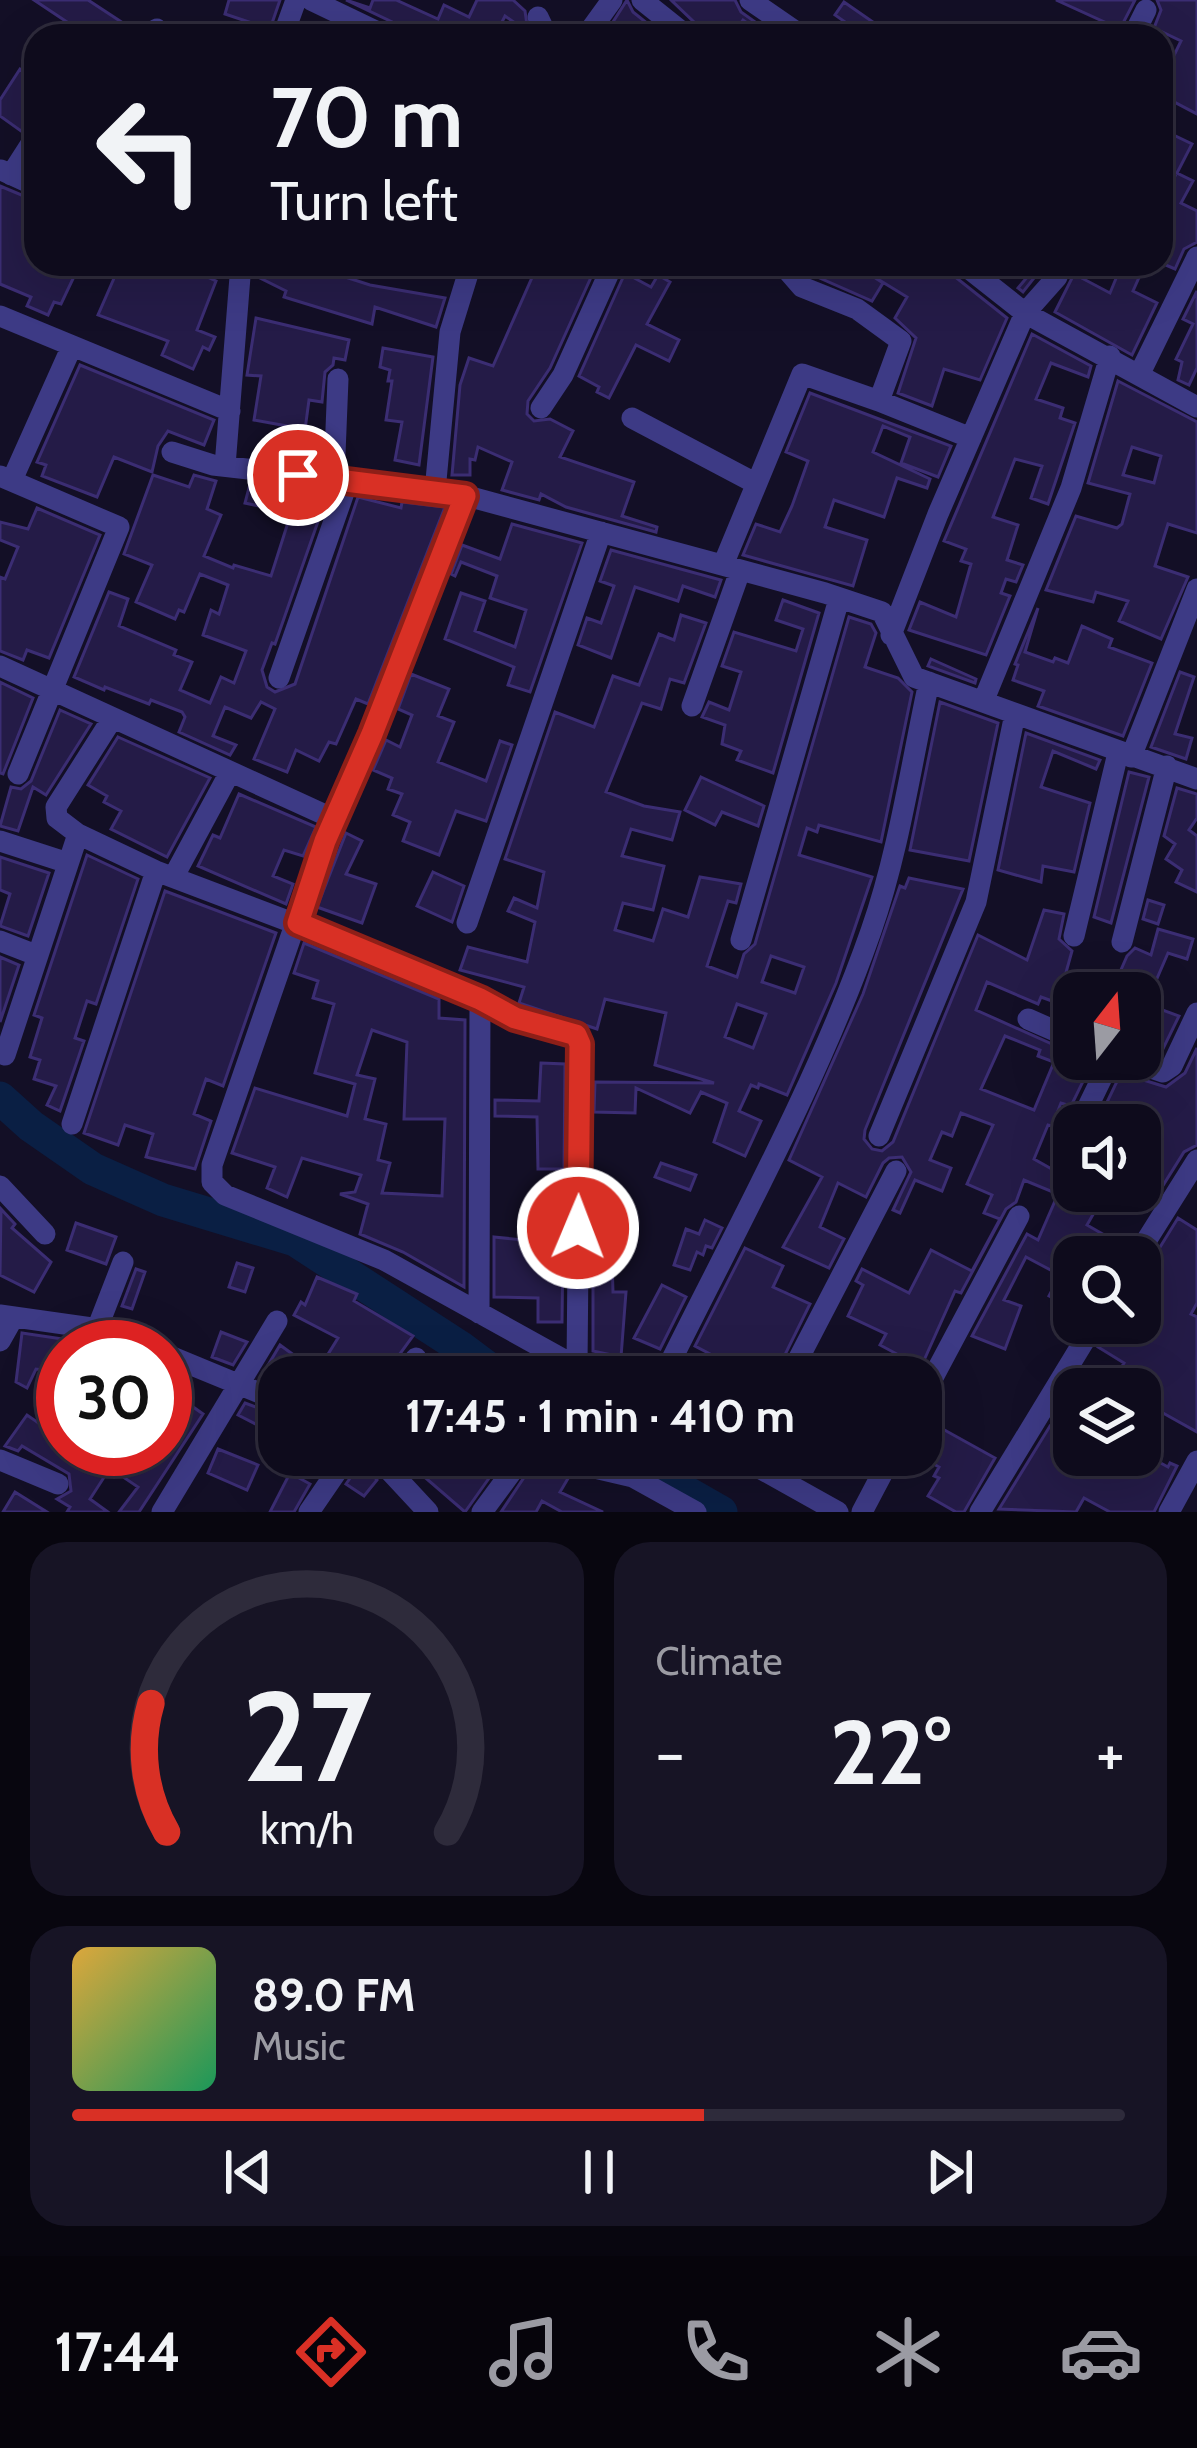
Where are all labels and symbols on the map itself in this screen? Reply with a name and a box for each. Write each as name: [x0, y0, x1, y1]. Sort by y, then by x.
pin: [247, 424, 349, 526]
north arrow: [1053, 972, 1161, 1080]
position arrow: [515, 1165, 641, 1291]
speed limit sign: 30: [36, 1320, 192, 1476]

